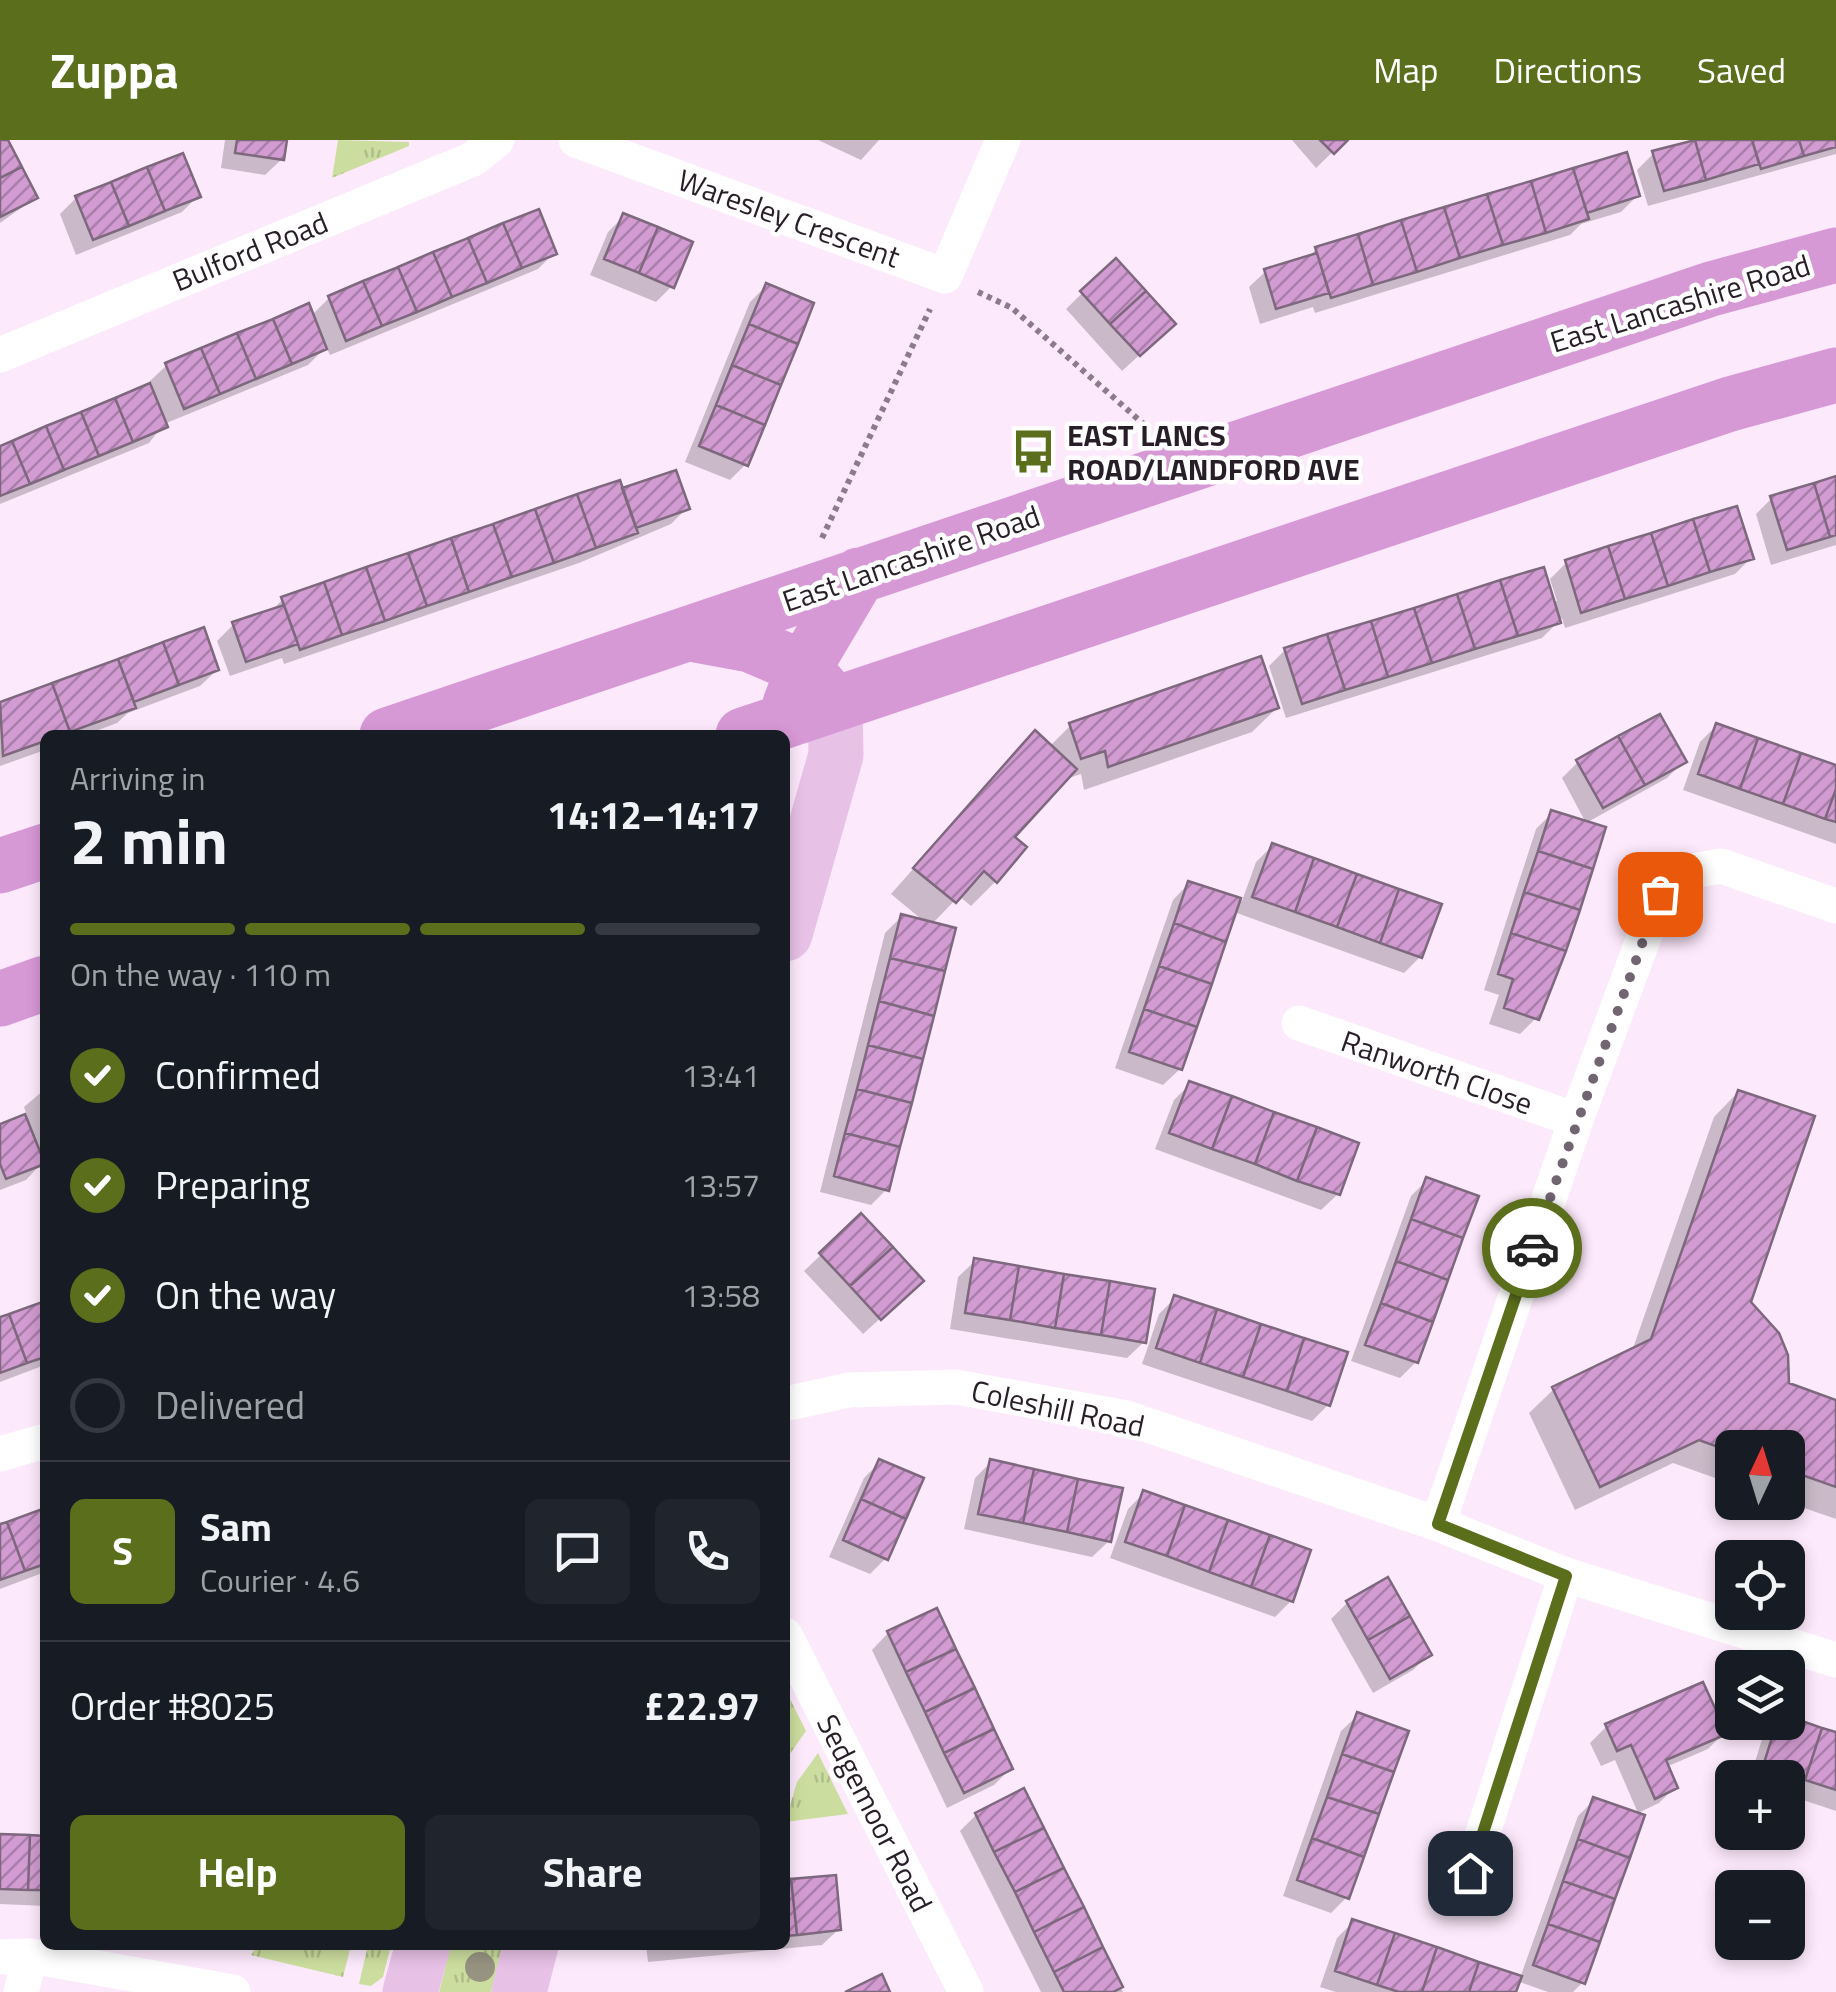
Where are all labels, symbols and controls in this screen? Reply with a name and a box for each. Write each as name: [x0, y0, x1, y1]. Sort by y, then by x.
text: Zuppa: [50, 34, 178, 107]
text: Map: [1373, 43, 1439, 97]
text: Directions: [1494, 43, 1642, 97]
text: Saved: [1697, 43, 1786, 97]
street label: Waresley Crescent: [672, 157, 907, 280]
street label: Bulford Road: [165, 199, 335, 303]
street label: East Lancashire Road: [1544, 242, 1816, 364]
place label: EAST LANCS ROAD/LANDFORD AVE: [1067, 412, 1360, 492]
bus stop icon: EAST LANCS ROAD/LANDFORD AVE: [1010, 428, 1058, 476]
street label: East Lancashire Road: [776, 492, 1046, 624]
text: Arriving in: [70, 754, 206, 802]
text: 14:12–14:17: [547, 786, 760, 844]
text: 2 min: [70, 790, 228, 889]
pin: [1618, 852, 1703, 937]
icon: bag: [1633, 867, 1688, 922]
text: On the way · 110 m: [70, 950, 331, 998]
street label: Ranworth Close: [1335, 1018, 1539, 1126]
text: Confirmed: [155, 1046, 321, 1104]
icon: check: [70, 1048, 125, 1103]
text: 13:41: [681, 1051, 760, 1099]
text: Preparing: [155, 1156, 310, 1214]
icon: check: [70, 1158, 125, 1213]
text: 13:57: [681, 1161, 760, 1209]
courier: [1482, 1198, 1582, 1298]
icon: car: [1505, 1221, 1560, 1276]
text: On the way: [155, 1266, 336, 1324]
icon: check: [70, 1268, 125, 1323]
text: 13:58: [681, 1271, 760, 1319]
street label: Coleshill Road: [967, 1367, 1149, 1449]
text: Delivered: [155, 1376, 305, 1434]
north arrow: [1715, 1430, 1805, 1520]
map controls: [1715, 1430, 1805, 1960]
text: Sam: [200, 1498, 272, 1556]
button: chat: [525, 1499, 630, 1604]
button: phone: [655, 1499, 760, 1604]
text: S: [112, 1522, 133, 1580]
button: locate: [1715, 1540, 1805, 1630]
text: Courier · 4.6: [200, 1556, 360, 1604]
button: layers: [1715, 1650, 1805, 1740]
text: Order #8025: [70, 1677, 275, 1735]
text: £22.97: [644, 1677, 760, 1735]
street label: Sedgemoor Road: [805, 1706, 945, 1920]
button: +: [1715, 1760, 1805, 1850]
button: Help: [70, 1815, 405, 1930]
button: Share: [425, 1815, 760, 1930]
pin: [1428, 1831, 1513, 1916]
icon: home: [1443, 1846, 1498, 1901]
button: −: [1715, 1870, 1805, 1960]

